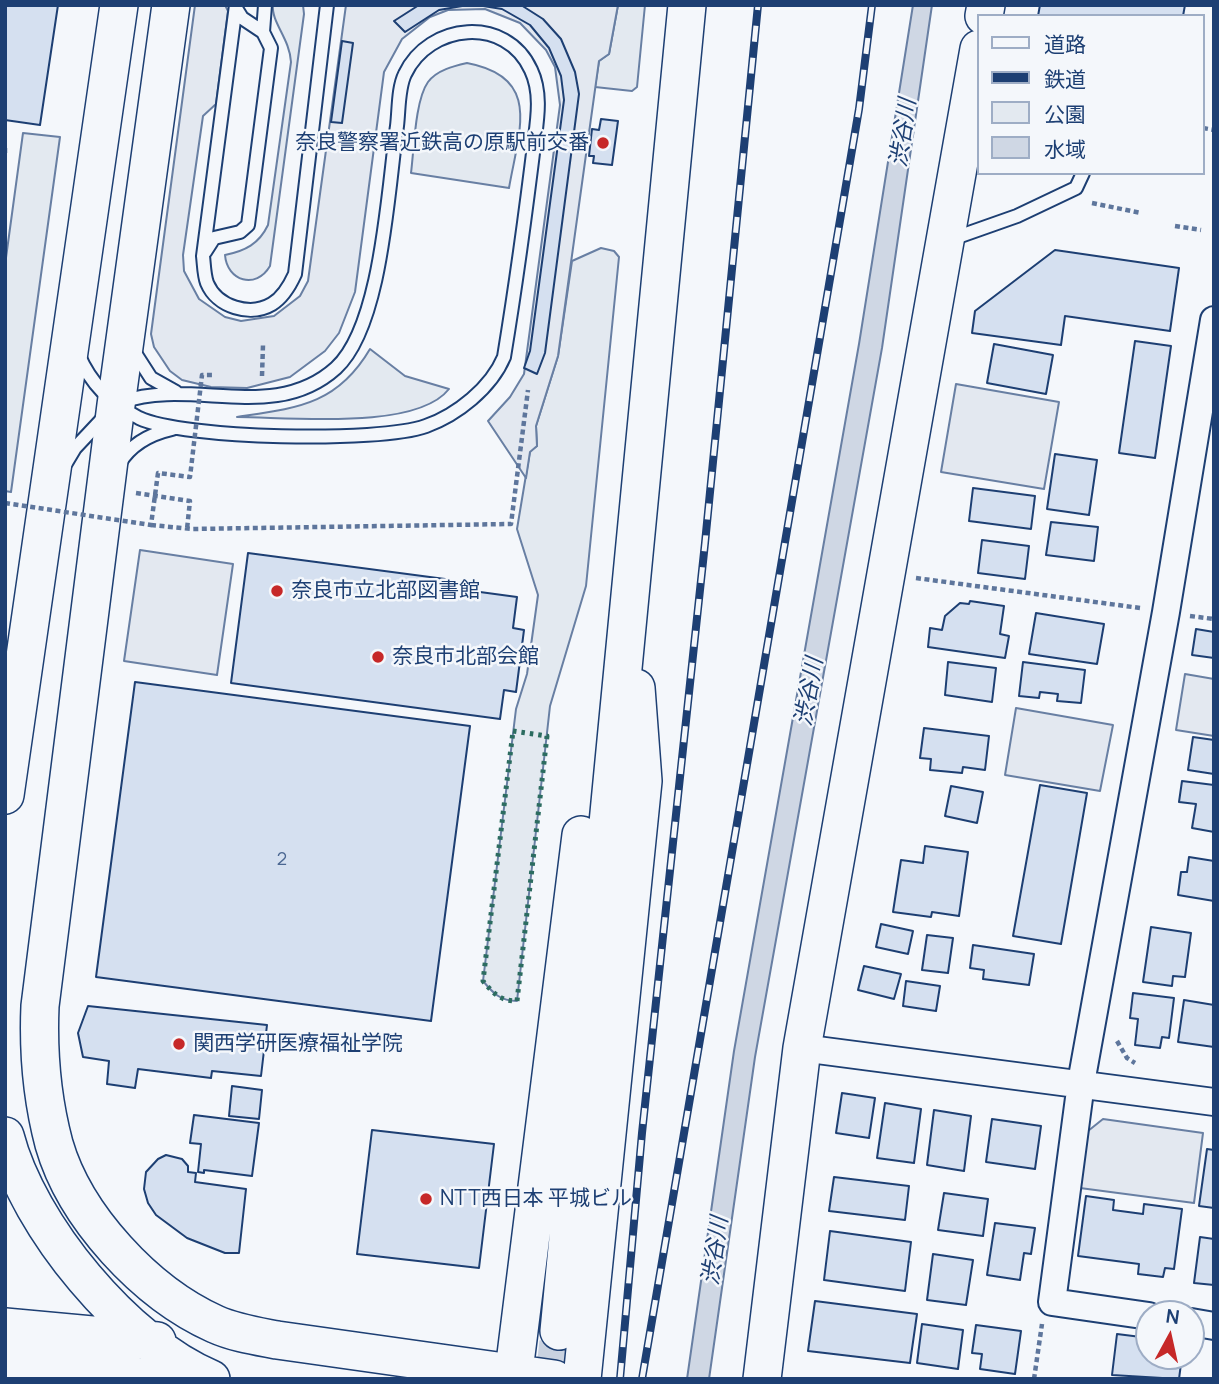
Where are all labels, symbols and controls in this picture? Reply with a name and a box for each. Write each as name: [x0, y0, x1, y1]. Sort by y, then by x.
legend: [978, 14, 1205, 175]
text: 道路: [1044, 30, 1086, 58]
text: 鉄道: [1044, 65, 1086, 93]
water label: 渋谷川: [886, 97, 922, 169]
text: 公園: [1044, 100, 1086, 128]
place label: 奈良警察署近鉄高の原駅前交番: [295, 130, 589, 156]
marker: 奈良警察署近鉄高の原駅前交番: [595, 135, 611, 151]
text: 水域: [1044, 135, 1086, 163]
place label: 奈良市立北部図書館: [291, 578, 480, 604]
marker: 奈良市立北部図書館: [269, 583, 285, 599]
place label: 奈良市北部会館: [392, 644, 539, 670]
marker: 奈良市北部会館: [370, 649, 386, 665]
water label: 渋谷川: [790, 656, 830, 728]
house number: 2: [277, 849, 287, 871]
place label: 関西学研医療福祉学院: [193, 1031, 403, 1057]
marker: 関西学研医療福祉学院: [171, 1036, 187, 1052]
place label: NTT西日本 平城ビル: [440, 1186, 632, 1212]
marker: NTT西日本 平城ビル: [418, 1191, 434, 1207]
water label: 渋谷川: [698, 1215, 734, 1287]
north arrow: [1135, 1300, 1205, 1370]
text: N: [1164, 1302, 1181, 1330]

